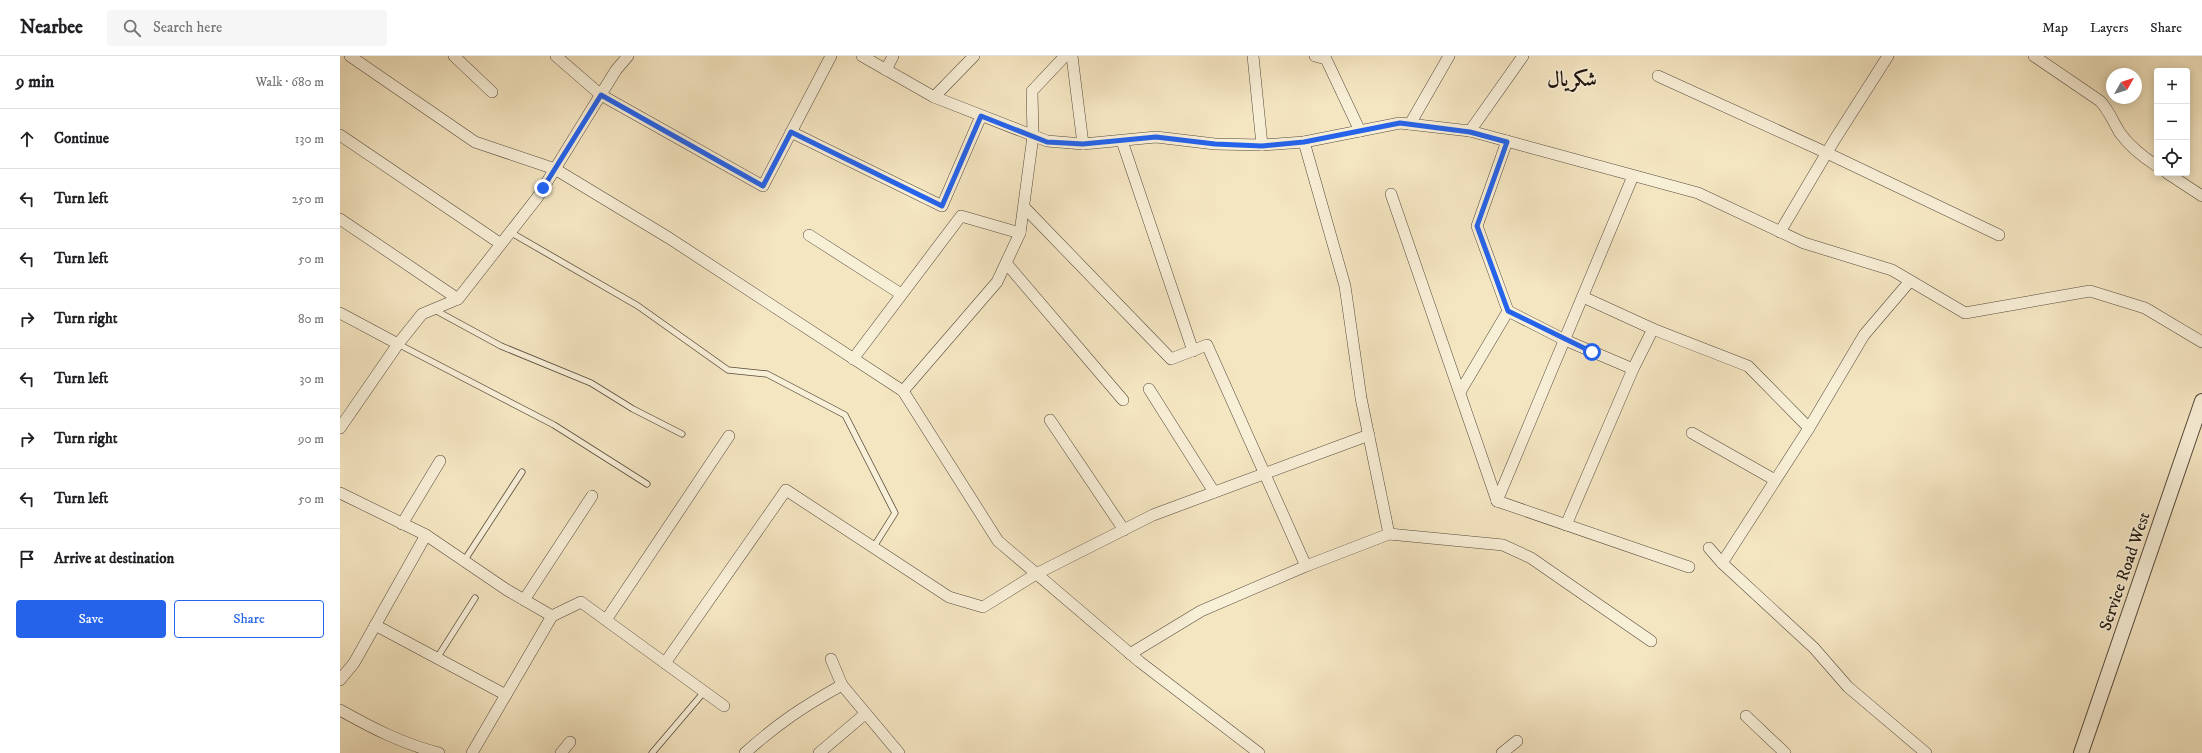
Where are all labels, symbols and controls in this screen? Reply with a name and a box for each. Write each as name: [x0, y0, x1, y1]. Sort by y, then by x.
search box: [107, 10, 387, 46]
text: Nearbee: [20, 16, 83, 39]
icon: search: [121, 17, 143, 39]
text: Search here: [153, 18, 222, 37]
text: Map: [2042, 19, 2068, 37]
text: Layers: [2090, 19, 2128, 37]
text: Share: [2150, 19, 2182, 37]
district label: شکریال: [1547, 67, 1597, 93]
north arrow: [2106, 68, 2142, 104]
map controls: [2154, 68, 2190, 176]
button: +: [2154, 68, 2190, 104]
text: 9 min: [16, 71, 54, 93]
text: Walk · 680 m: [255, 74, 324, 90]
button: −: [2154, 104, 2190, 140]
icon: ahead: [16, 128, 38, 150]
text: Continue: [54, 129, 109, 148]
text: 130 m: [295, 131, 324, 147]
button: locate: [2154, 140, 2190, 176]
route end: [534, 179, 552, 197]
icon: left: [16, 188, 38, 210]
text: Turn left: [54, 189, 108, 208]
text: 250 m: [292, 191, 324, 207]
icon: left: [16, 248, 38, 270]
text: Turn left: [54, 249, 108, 268]
text: 50 m: [298, 251, 324, 267]
icon: right: [16, 308, 38, 330]
text: Turn right: [54, 309, 117, 328]
text: 80 m: [298, 311, 324, 327]
route start: [1583, 343, 1601, 361]
icon: left: [16, 368, 38, 390]
text: Turn left: [54, 369, 108, 388]
text: 30 m: [300, 371, 324, 387]
icon: right: [16, 428, 38, 450]
text: Turn right: [54, 429, 117, 448]
text: 90 m: [298, 431, 324, 447]
icon: left: [16, 488, 38, 510]
text: Turn left: [54, 489, 108, 508]
text: 50 m: [298, 491, 324, 507]
street label: Service Road West: [2094, 509, 2156, 634]
icon: arrive: [16, 548, 38, 570]
text: Arrive at destination: [54, 549, 174, 568]
button: Save: [16, 600, 166, 638]
button: Share: [174, 600, 324, 638]

